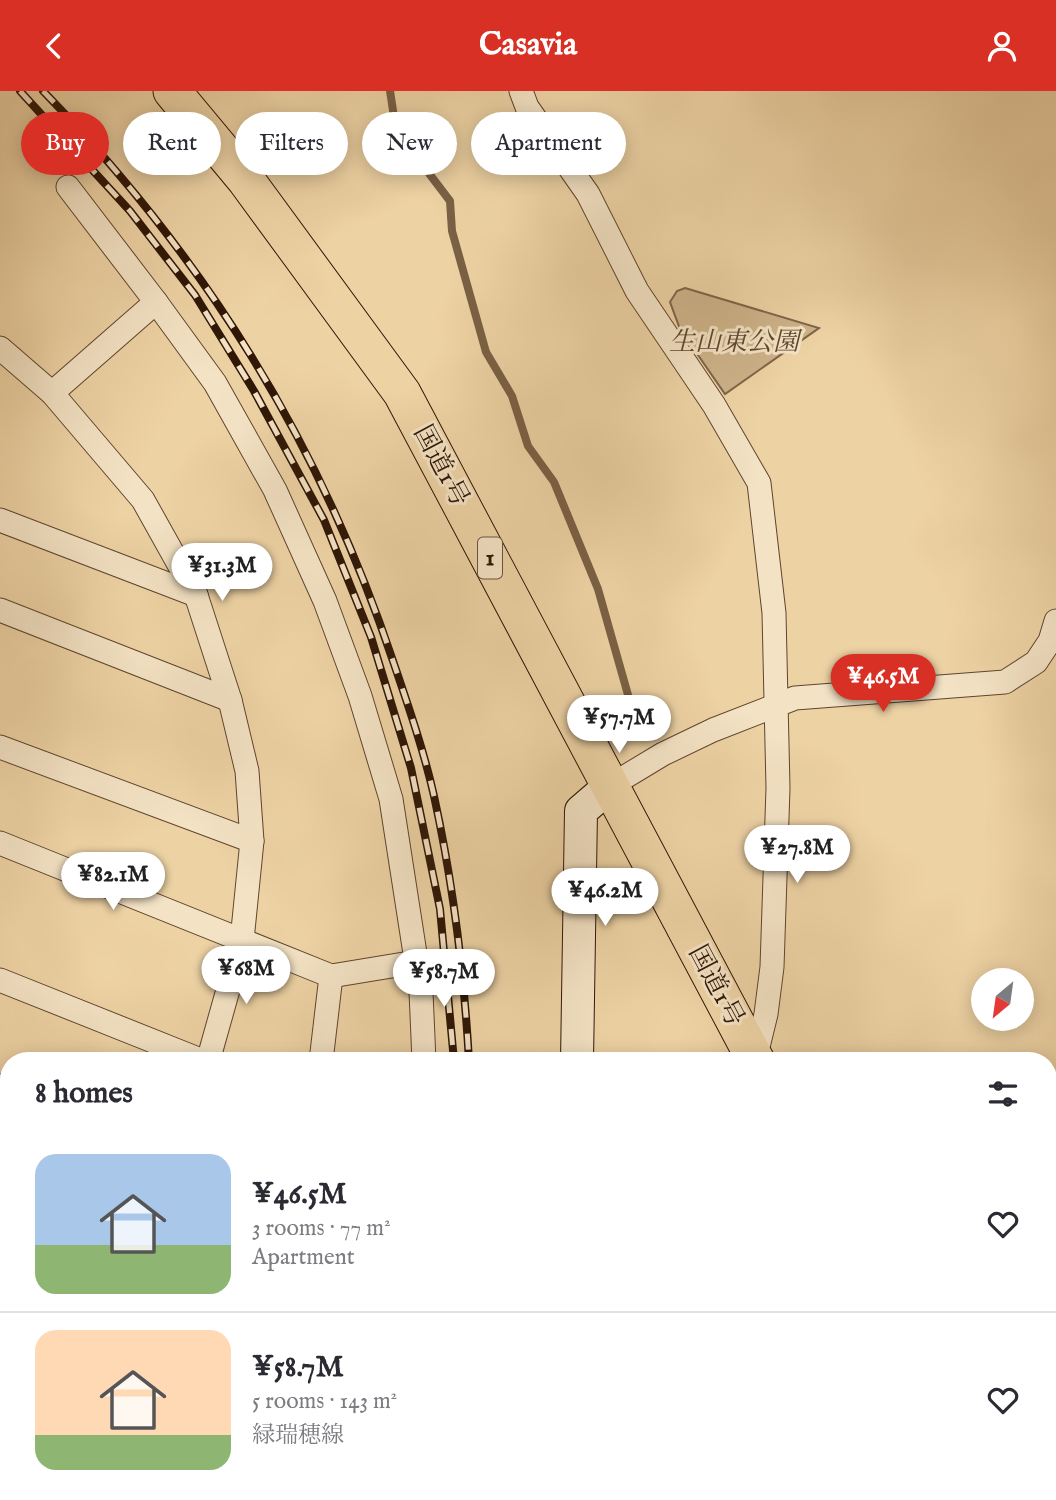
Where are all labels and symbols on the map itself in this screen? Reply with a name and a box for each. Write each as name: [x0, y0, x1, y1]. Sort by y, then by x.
park label: 生山東公園: [669, 326, 803, 359]
street label: 国道1号: [406, 420, 476, 512]
road number: 1: [478, 537, 502, 579]
pin: ¥31.3M: [165, 543, 279, 603]
pin: ¥46.5M: [826, 655, 940, 714]
pin: ¥57.7M: [562, 695, 676, 755]
pin: ¥27.8M: [740, 825, 854, 885]
pin: ¥82.1M: [56, 853, 170, 912]
pin: ¥46.2M: [548, 869, 662, 928]
street label: 国道1号: [681, 940, 751, 1032]
pin: ¥68M: [205, 947, 287, 1006]
pin: ¥58.7M: [387, 949, 501, 1009]
north arrow: [971, 968, 1034, 1031]

